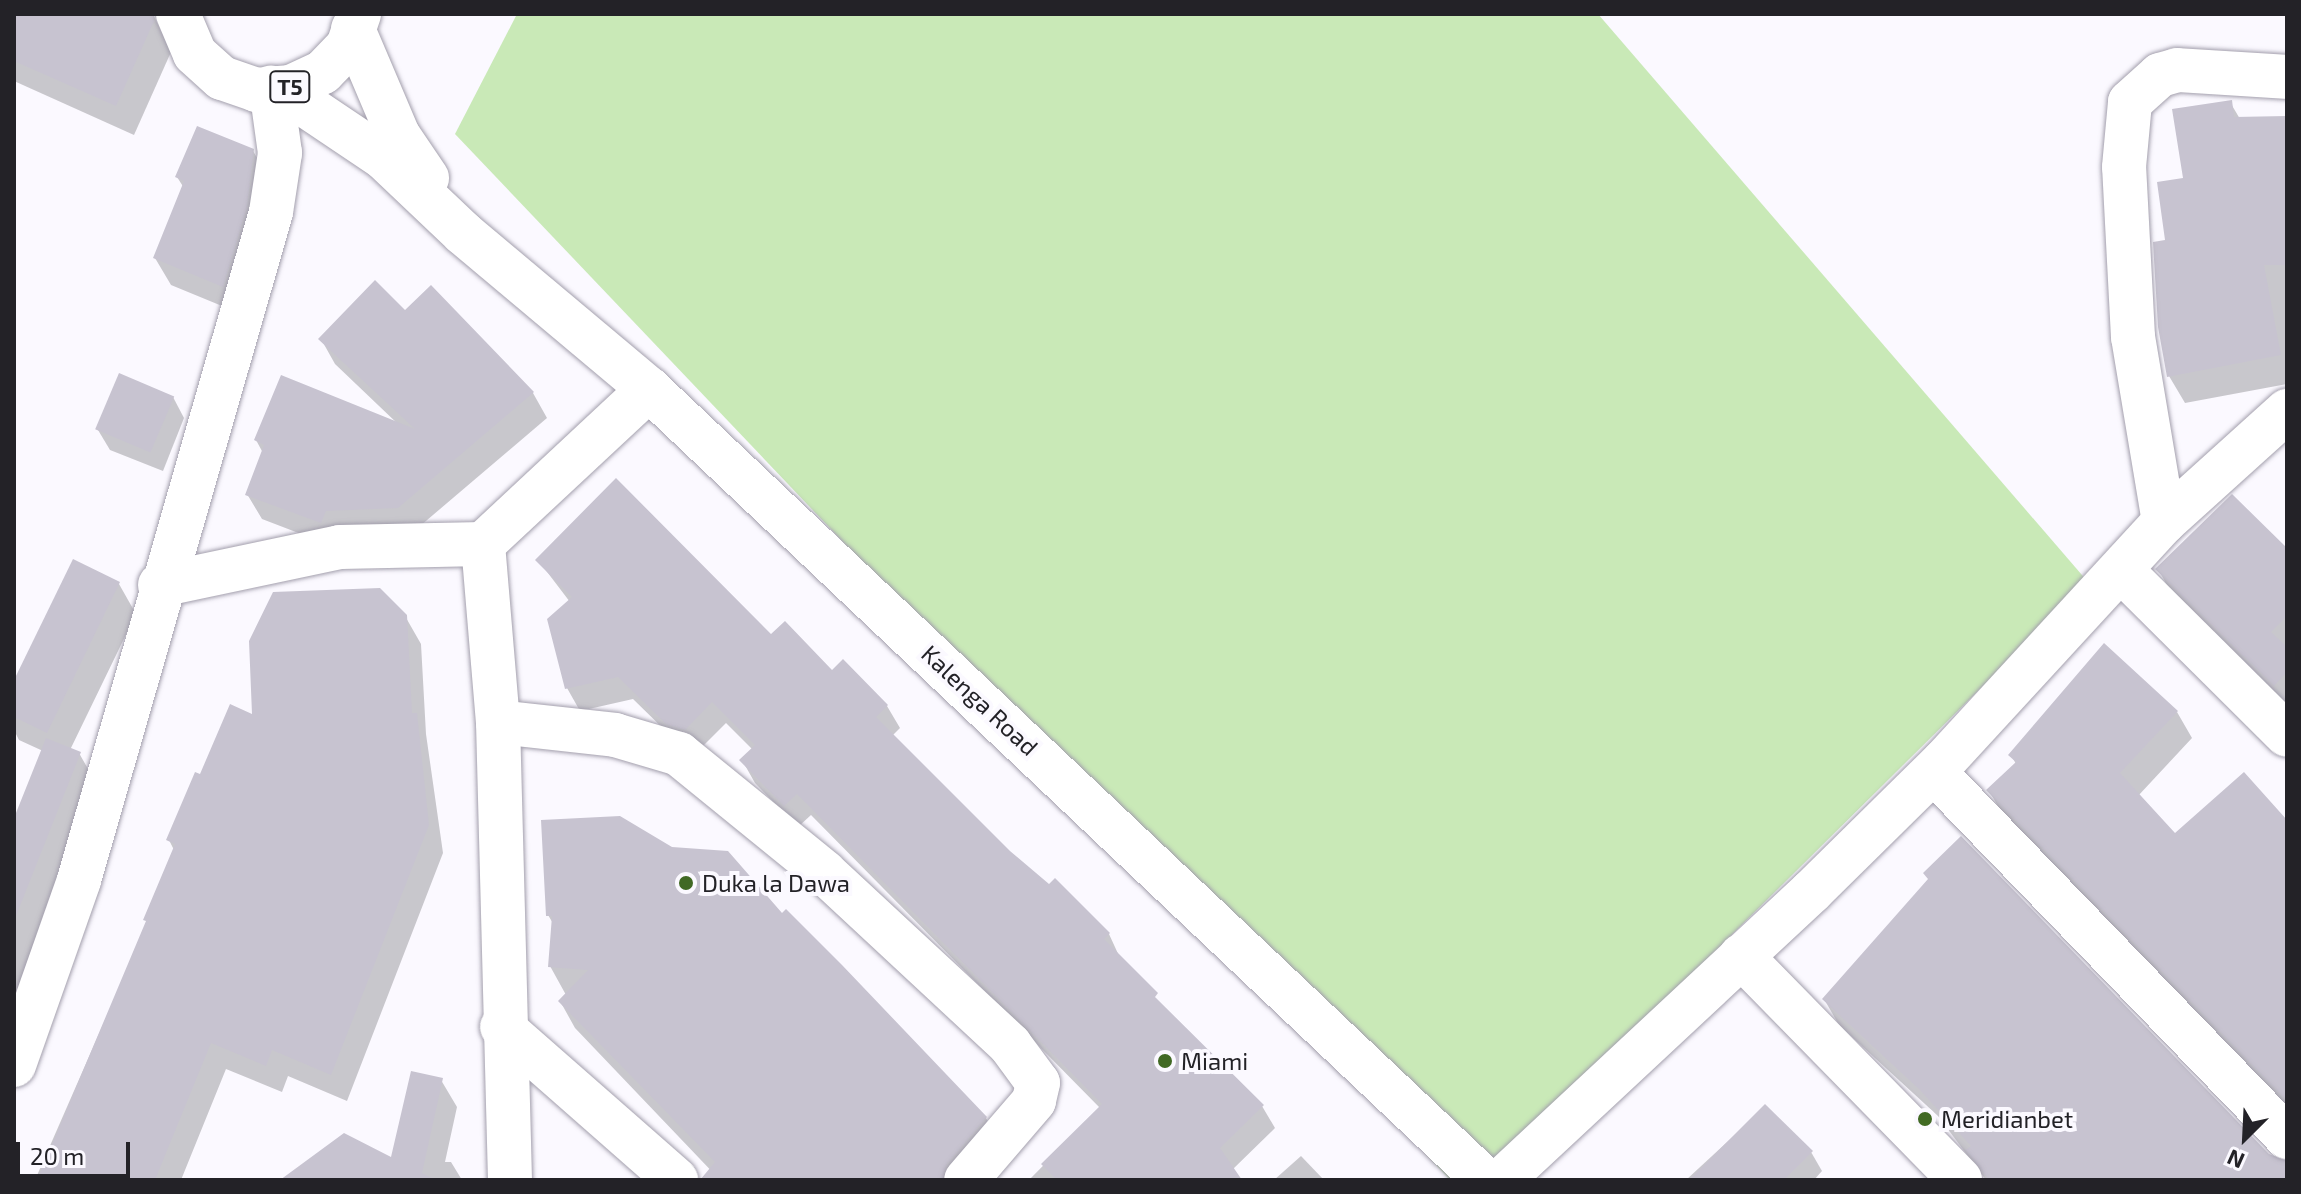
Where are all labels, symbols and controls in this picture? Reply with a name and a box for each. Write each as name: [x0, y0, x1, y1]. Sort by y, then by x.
road number: T5: [268, 69, 312, 105]
street label: Kalenga Road: [916, 639, 1044, 761]
place label: Duka la Dawa: [702, 869, 850, 897]
marker: Duka la Dawa: [677, 874, 695, 892]
place label: Miami: [1181, 1047, 1248, 1075]
marker: Miami: [1156, 1052, 1174, 1070]
north arrow: [2205, 1098, 2285, 1178]
place label: Meridianbet: [1941, 1105, 2073, 1133]
marker: Meridianbet: [1916, 1110, 1934, 1128]
scale bar: [20, 1126, 134, 1176]
text: 20 m: [30, 1141, 84, 1170]
text: N: [2223, 1145, 2248, 1175]

